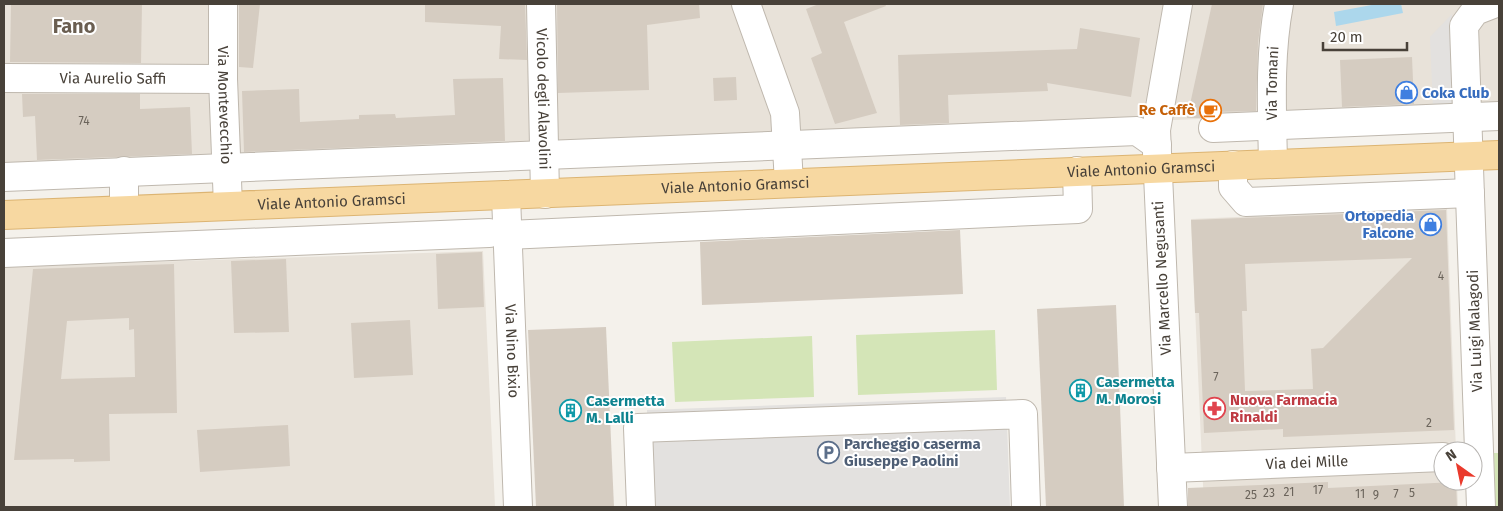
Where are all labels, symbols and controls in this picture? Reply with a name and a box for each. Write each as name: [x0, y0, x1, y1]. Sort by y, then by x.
district label: Fano: [53, 14, 96, 38]
scale bar: [1323, 20, 1407, 52]
street label: Vicolo degli Alavolini: [533, 28, 553, 170]
text: 20 m: [1330, 28, 1363, 46]
street label: Via Tomani: [1263, 45, 1283, 120]
street label: Via Montevecchio: [214, 46, 235, 165]
street label: Via Aurelio Saffi: [59, 69, 167, 88]
shop icon: Coka Club: [1394, 81, 1418, 105]
place label: Coka Club: [1422, 84, 1489, 102]
cafe icon: Re Caffè: [1199, 98, 1223, 122]
place label: Re Caffè: [1139, 101, 1195, 119]
house number: 74: [78, 114, 90, 128]
street label: Viale Antonio Gramsci: [1067, 157, 1216, 181]
street label: Viale Antonio Gramsci: [661, 174, 810, 198]
street label: Viale Antonio Gramsci: [257, 190, 406, 214]
street label: Via Marcello Negusanti: [1149, 200, 1175, 356]
place label: Ortopedia Falcone: [1345, 207, 1414, 242]
shop icon: Ortopedia Falcone: [1418, 213, 1442, 237]
house number: 4: [1438, 269, 1445, 283]
street label: Via Luigi Malagodi: [1464, 269, 1486, 393]
street label: Via Nino Bixio: [501, 303, 523, 398]
house number: 7: [1213, 370, 1219, 384]
place label: Casermetta M. Morosi: [1096, 373, 1175, 408]
building icon: Casermetta M. Morosi: [1068, 379, 1092, 403]
place label: Nuova Farmacia Rinaldi: [1230, 391, 1337, 426]
place label: Casermetta M. Lalli: [586, 392, 665, 427]
pharmacy icon: Nuova Farmacia Rinaldi: [1202, 397, 1226, 421]
building icon: Casermetta M. Lalli: [558, 398, 582, 422]
house number: 2: [1426, 416, 1432, 430]
place label: Parcheggio caserma Giuseppe Paolini: [844, 435, 981, 470]
parking icon: Parcheggio caserma Giuseppe Paolini: [816, 441, 840, 465]
north arrow: [1433, 441, 1483, 491]
text: N: [1443, 446, 1460, 465]
street label: Via dei Mille: [1265, 452, 1349, 473]
house number: 17: [1313, 483, 1323, 497]
house number: 21: [1284, 485, 1294, 499]
house number: 23: [1263, 486, 1275, 500]
house number: 5: [1409, 486, 1415, 500]
house number: 11: [1355, 487, 1365, 501]
house number: 7: [1393, 487, 1399, 501]
house number: 25: [1245, 488, 1257, 502]
house number: 9: [1373, 488, 1379, 502]

